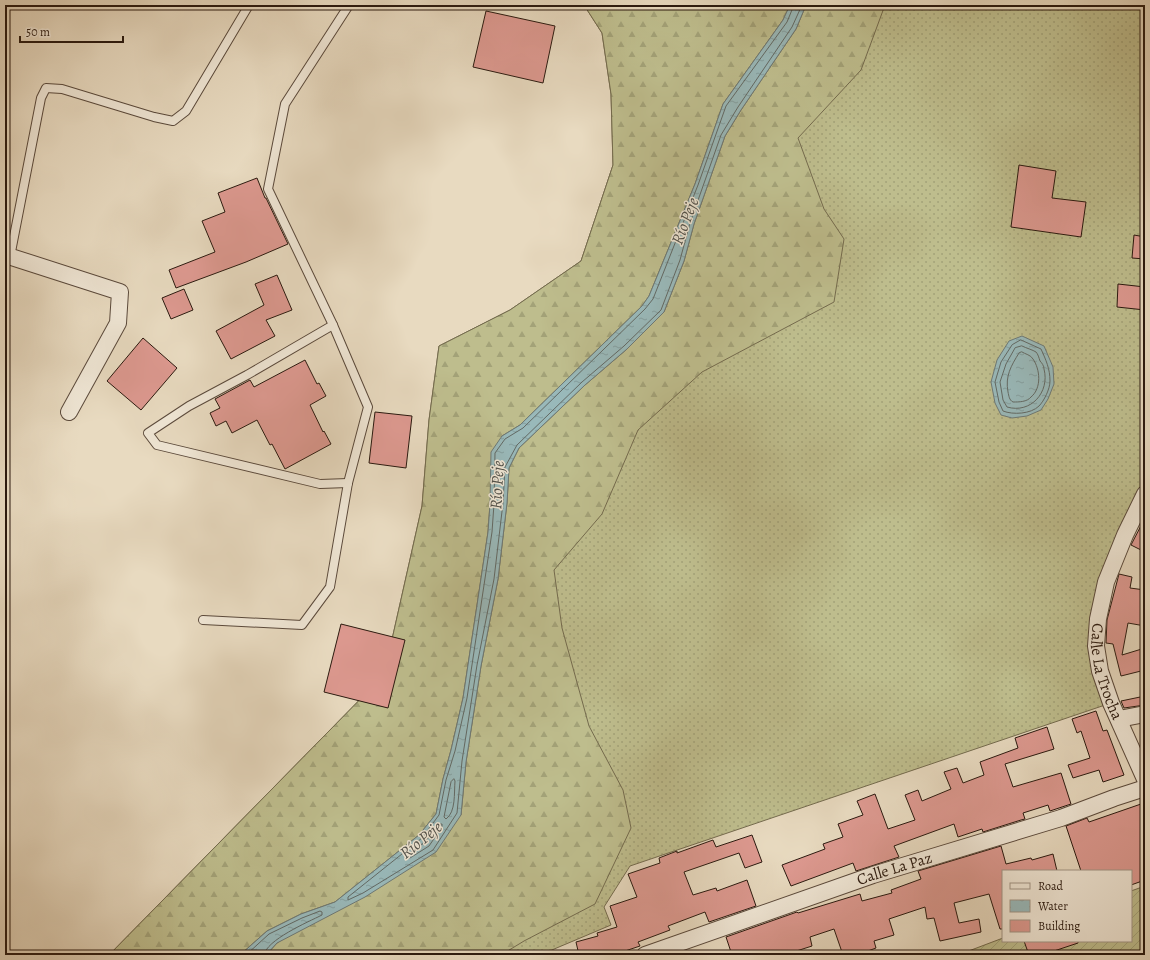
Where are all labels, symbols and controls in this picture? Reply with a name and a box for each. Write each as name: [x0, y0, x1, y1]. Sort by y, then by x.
scale bar: [20, 18, 123, 44]
text: 50 m: [26, 24, 50, 40]
water label: Río Peje: [666, 194, 704, 248]
water label: Río Peje: [484, 460, 510, 510]
street label: Calle La Trocha: [1085, 622, 1128, 724]
water label: Río Peje: [395, 816, 447, 864]
street label: Calle La Paz: [854, 847, 935, 891]
legend: [1002, 870, 1132, 942]
text: Road: [1038, 878, 1064, 894]
text: Water: [1037, 898, 1068, 914]
text: Building: [1038, 918, 1080, 934]

